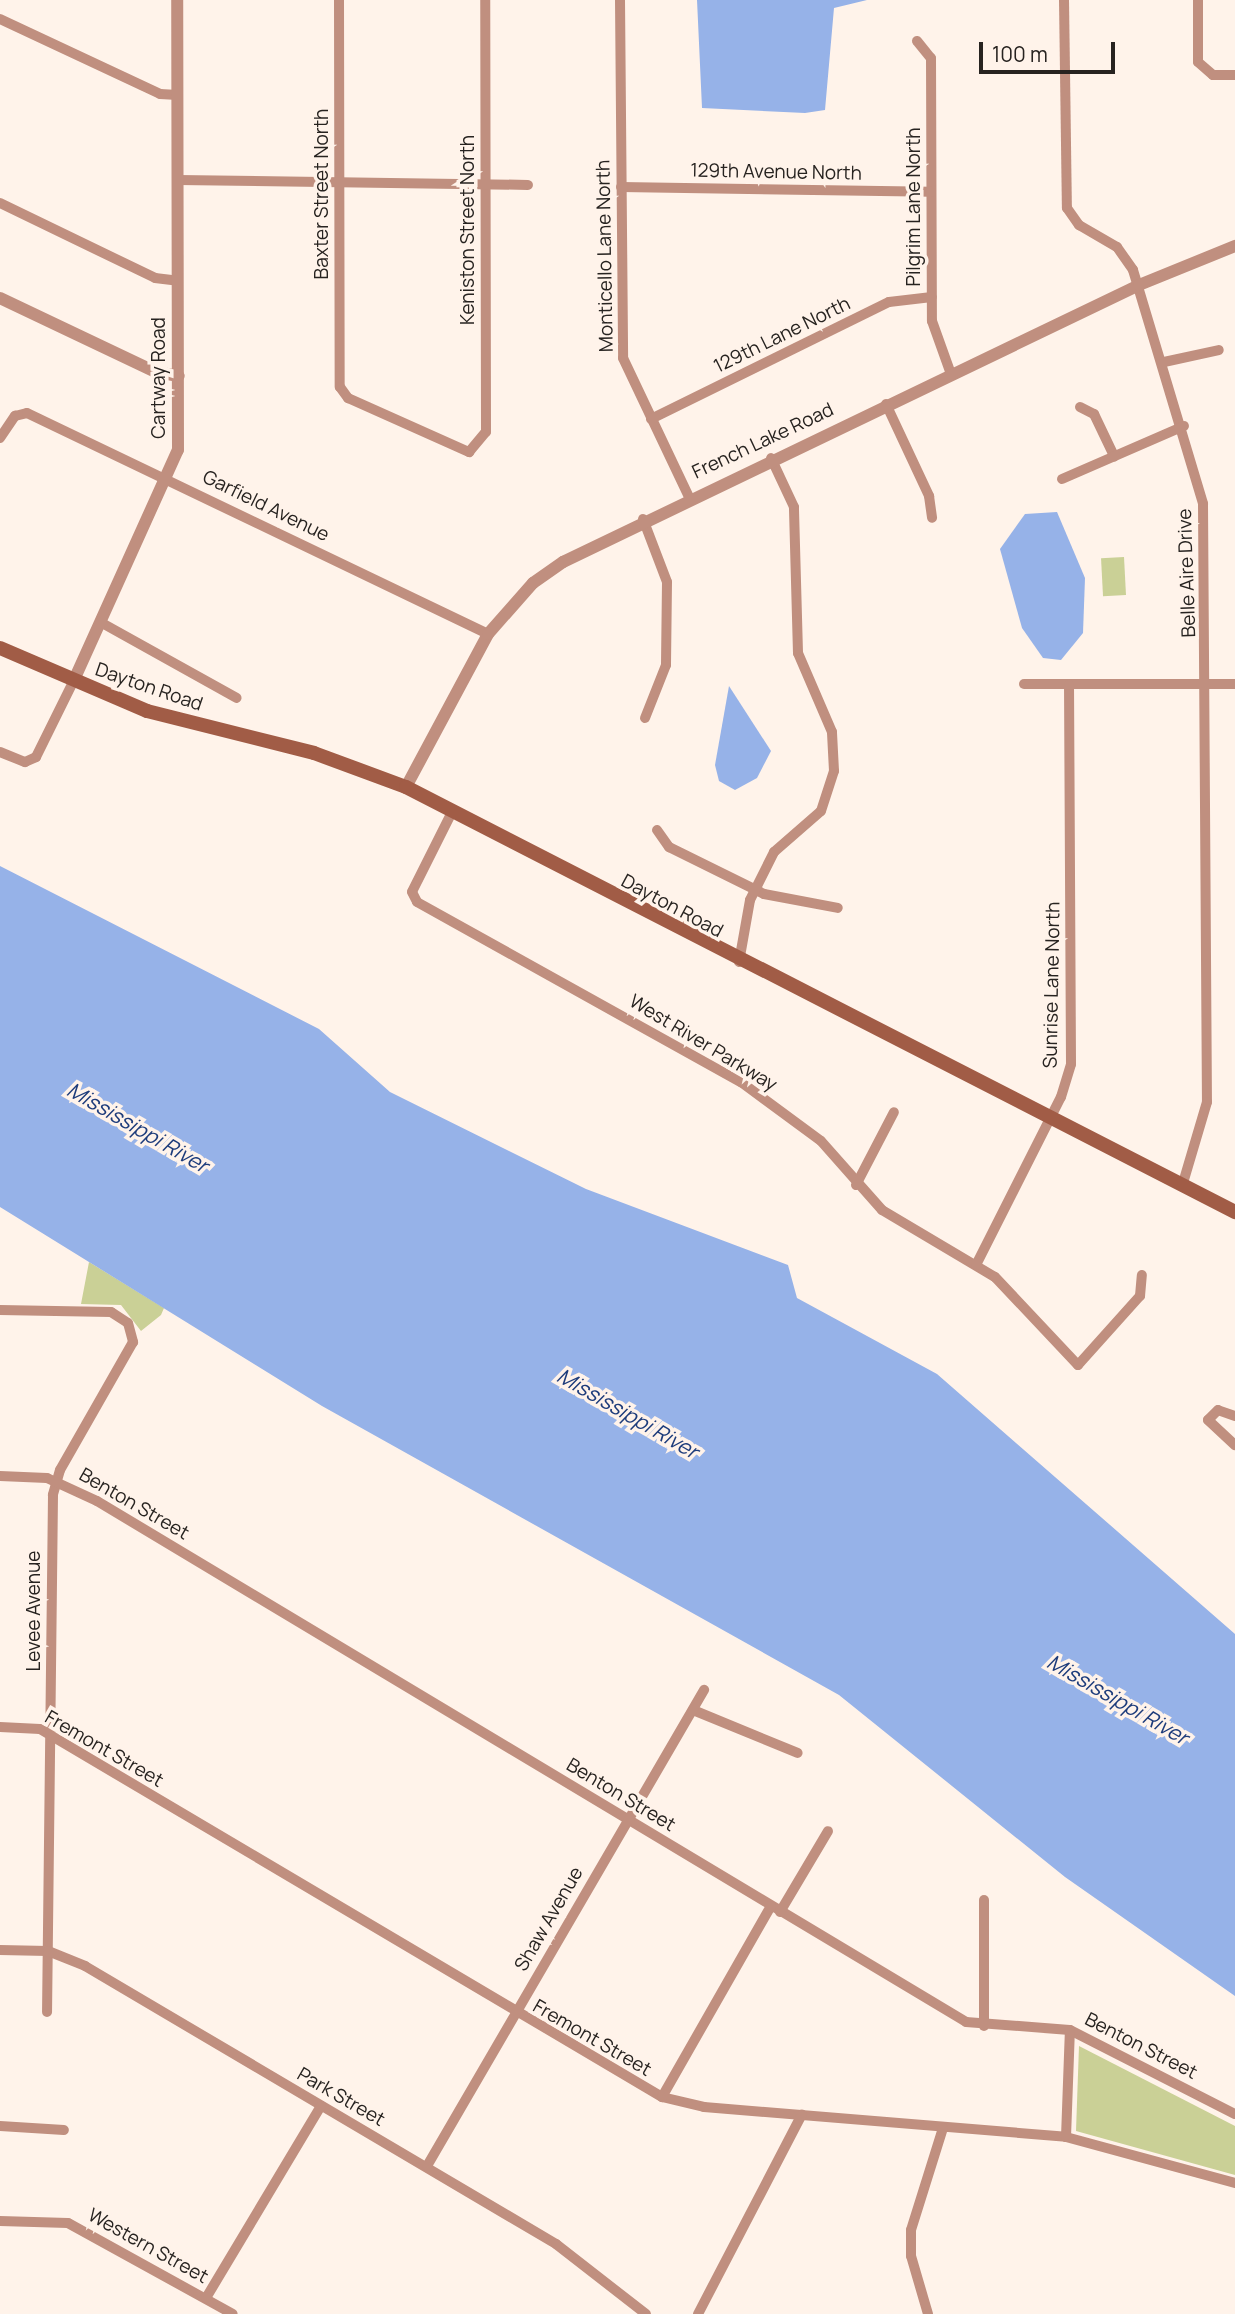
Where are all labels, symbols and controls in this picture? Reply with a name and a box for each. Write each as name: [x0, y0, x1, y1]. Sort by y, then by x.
scale bar: [983, 28, 1120, 72]
text: 100 m: [992, 40, 1048, 68]
street label: Baxter Street North: [311, 109, 333, 279]
street label: Pilgrim Lane North: [903, 127, 925, 287]
street label: Keniston Street North: [457, 135, 479, 325]
street label: 129th Avenue North: [690, 159, 862, 185]
street label: Monticello Lane North: [592, 160, 618, 352]
street label: 129th Lane North: [710, 292, 854, 378]
street label: Cartway Road: [148, 317, 170, 439]
street label: French Lake Road: [689, 398, 837, 484]
street label: Garfield Avenue: [199, 466, 333, 546]
street label: Belle Aire Drive: [1173, 508, 1201, 638]
street label: Dayton Road: [92, 658, 206, 716]
street label: Dayton Road: [617, 870, 727, 942]
street label: Sunrise Lane North: [1039, 901, 1065, 1069]
street label: West River Parkway: [625, 990, 781, 1096]
water label: Mississippi River: [63, 1076, 213, 1178]
water label: Mississippi River: [553, 1362, 703, 1464]
street label: Benton Street: [75, 1463, 193, 1545]
street label: Levee Avenue: [23, 1551, 45, 1671]
water label: Mississippi River: [1043, 1648, 1193, 1750]
street label: Fremont Street: [41, 1706, 167, 1792]
street label: Benton Street: [562, 1754, 680, 1836]
street label: Shaw Avenue: [510, 1863, 588, 1975]
street label: Fremont Street: [529, 1995, 655, 2081]
street label: Benton Street: [1081, 2008, 1201, 2084]
street label: Park Street: [293, 2063, 389, 2131]
street label: Western Street: [84, 2204, 212, 2288]

